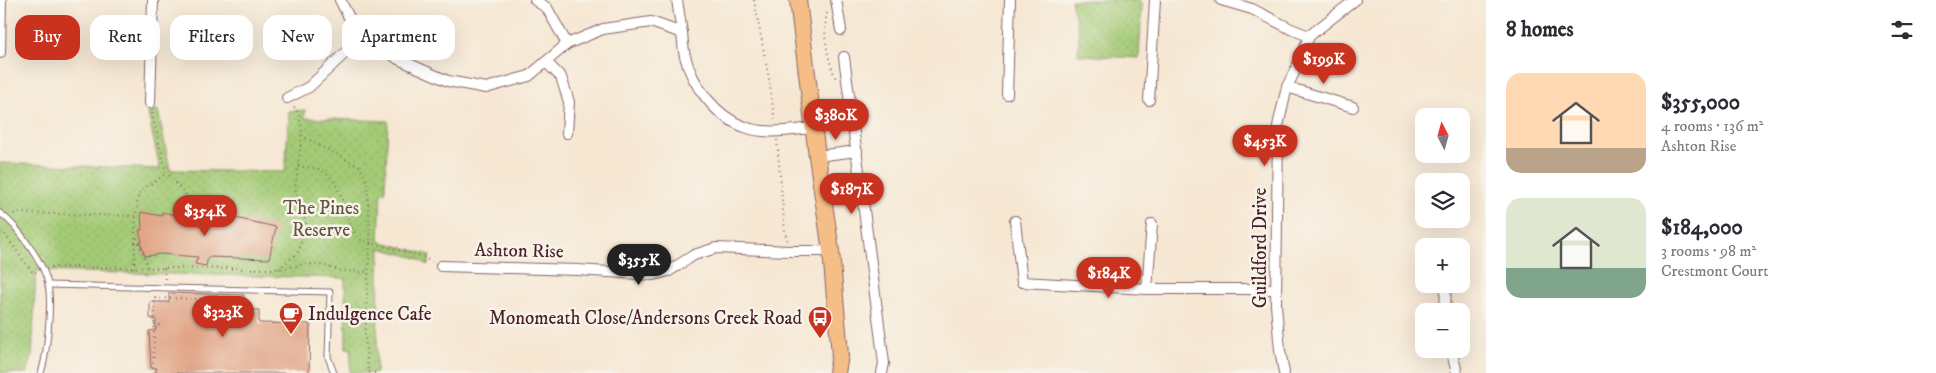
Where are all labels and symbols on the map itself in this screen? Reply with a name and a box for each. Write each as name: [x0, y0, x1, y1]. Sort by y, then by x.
pin: $199K: [1289, 42, 1359, 85]
pin: $380K: [801, 98, 871, 141]
north arrow: [1415, 108, 1470, 162]
pin: $453K: [1230, 124, 1300, 167]
pin: $187K: [817, 172, 887, 215]
street label: Guildford Drive: [1249, 188, 1272, 308]
pin: $354K: [170, 194, 240, 237]
park label: The Pines Reserve: [283, 197, 359, 242]
street label: Ashton Rise: [474, 239, 564, 263]
pin: $355K: [604, 244, 674, 286]
pin: $184K: [1074, 256, 1144, 299]
pin: $323K: [188, 296, 258, 338]
cafe icon: Indulgence Cafe: [278, 301, 304, 335]
place label: Indulgence Cafe: [308, 303, 432, 326]
bus stop icon: Monomeath Close/Andersons Creek Road: [807, 305, 833, 339]
place label: Monomeath Close/Andersons Creek Road: [489, 307, 803, 330]

